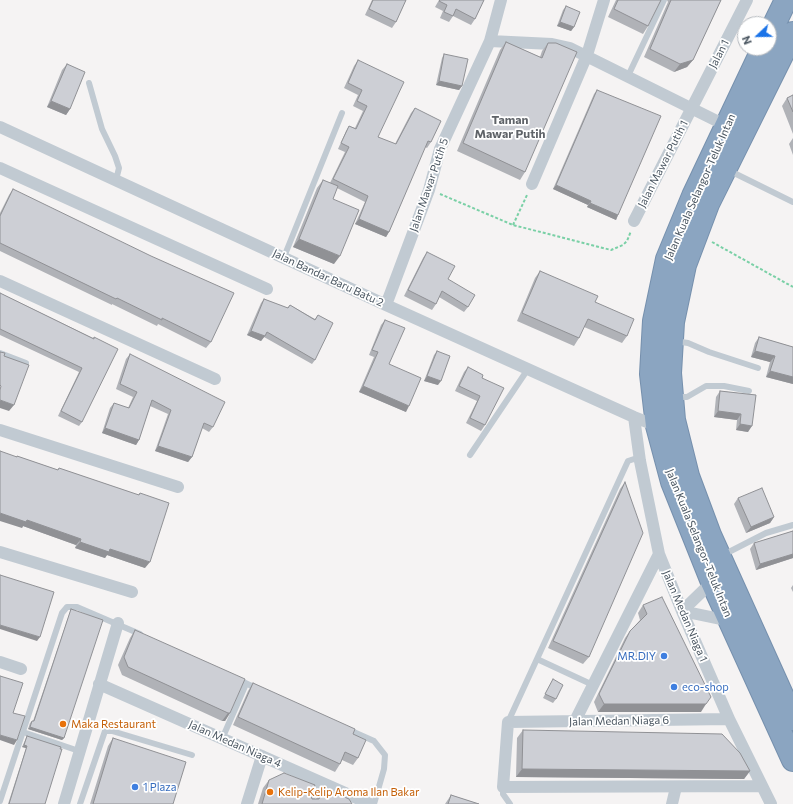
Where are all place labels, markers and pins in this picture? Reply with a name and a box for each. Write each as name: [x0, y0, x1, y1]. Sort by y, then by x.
place label: MR.DIY: [617, 649, 656, 663]
marker: MR.DIY: [659, 651, 669, 661]
place label: eco-shop: [682, 680, 729, 694]
marker: eco-shop: [669, 682, 679, 692]
place label: Maka Restaurant: [71, 717, 156, 731]
marker: Maka Restaurant: [58, 719, 68, 729]
place label: 1 Plaza: [143, 780, 176, 794]
marker: 1 Plaza: [130, 782, 140, 792]
place label: Kelip-Kelip Aroma Ilan Bakar: [278, 785, 419, 799]
marker: Kelip-Kelip Aroma Ilan Bakar: [265, 787, 275, 797]

